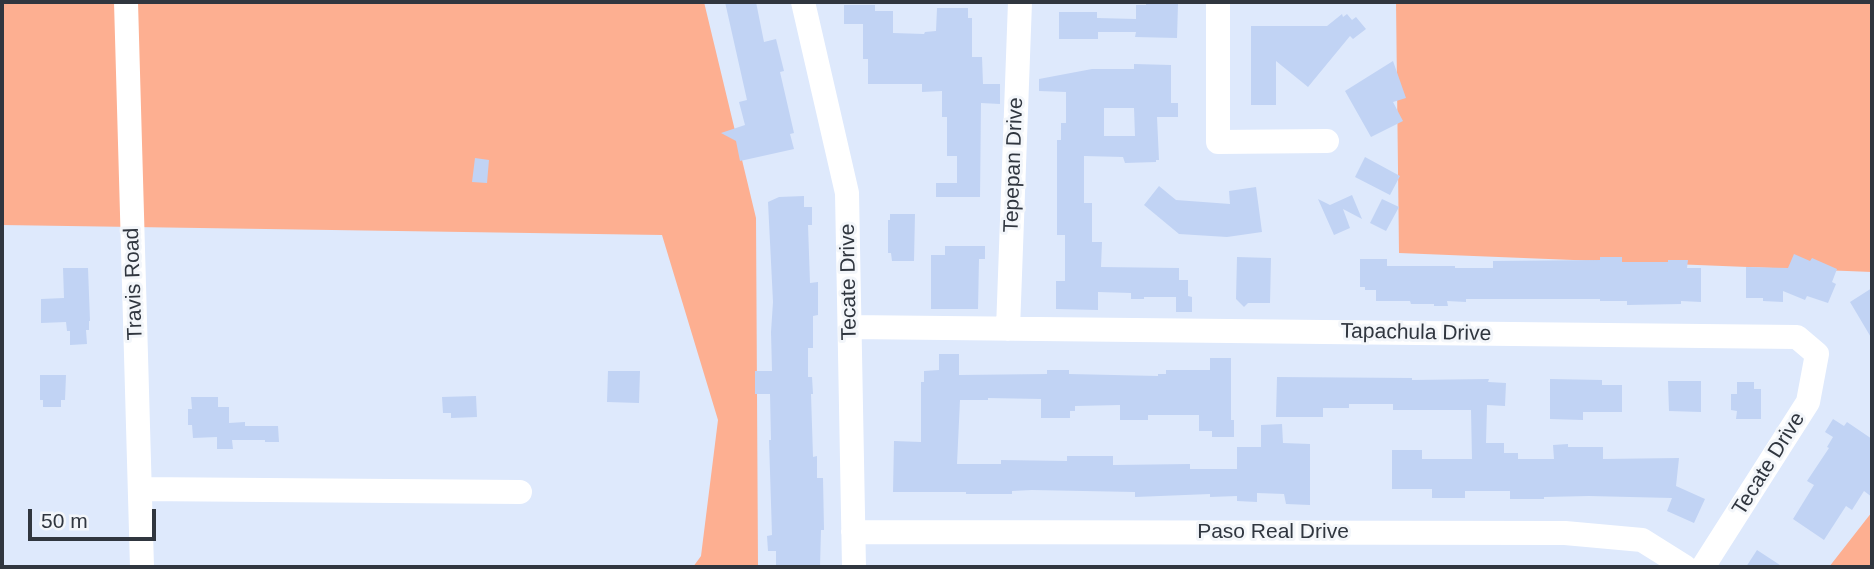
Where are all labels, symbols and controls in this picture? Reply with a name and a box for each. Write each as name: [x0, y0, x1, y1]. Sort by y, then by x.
street label: Tepepan Drive: [999, 97, 1029, 233]
street label: Tecate Drive: [835, 223, 863, 341]
street label: Travis Road: [119, 227, 149, 341]
street label: Tapachula Drive: [1341, 319, 1491, 347]
street label: Tecate Drive: [1727, 408, 1811, 520]
scale bar: [32, 496, 159, 540]
text: 50 m: [41, 509, 88, 532]
street label: Paso Real Drive: [1197, 519, 1349, 545]

